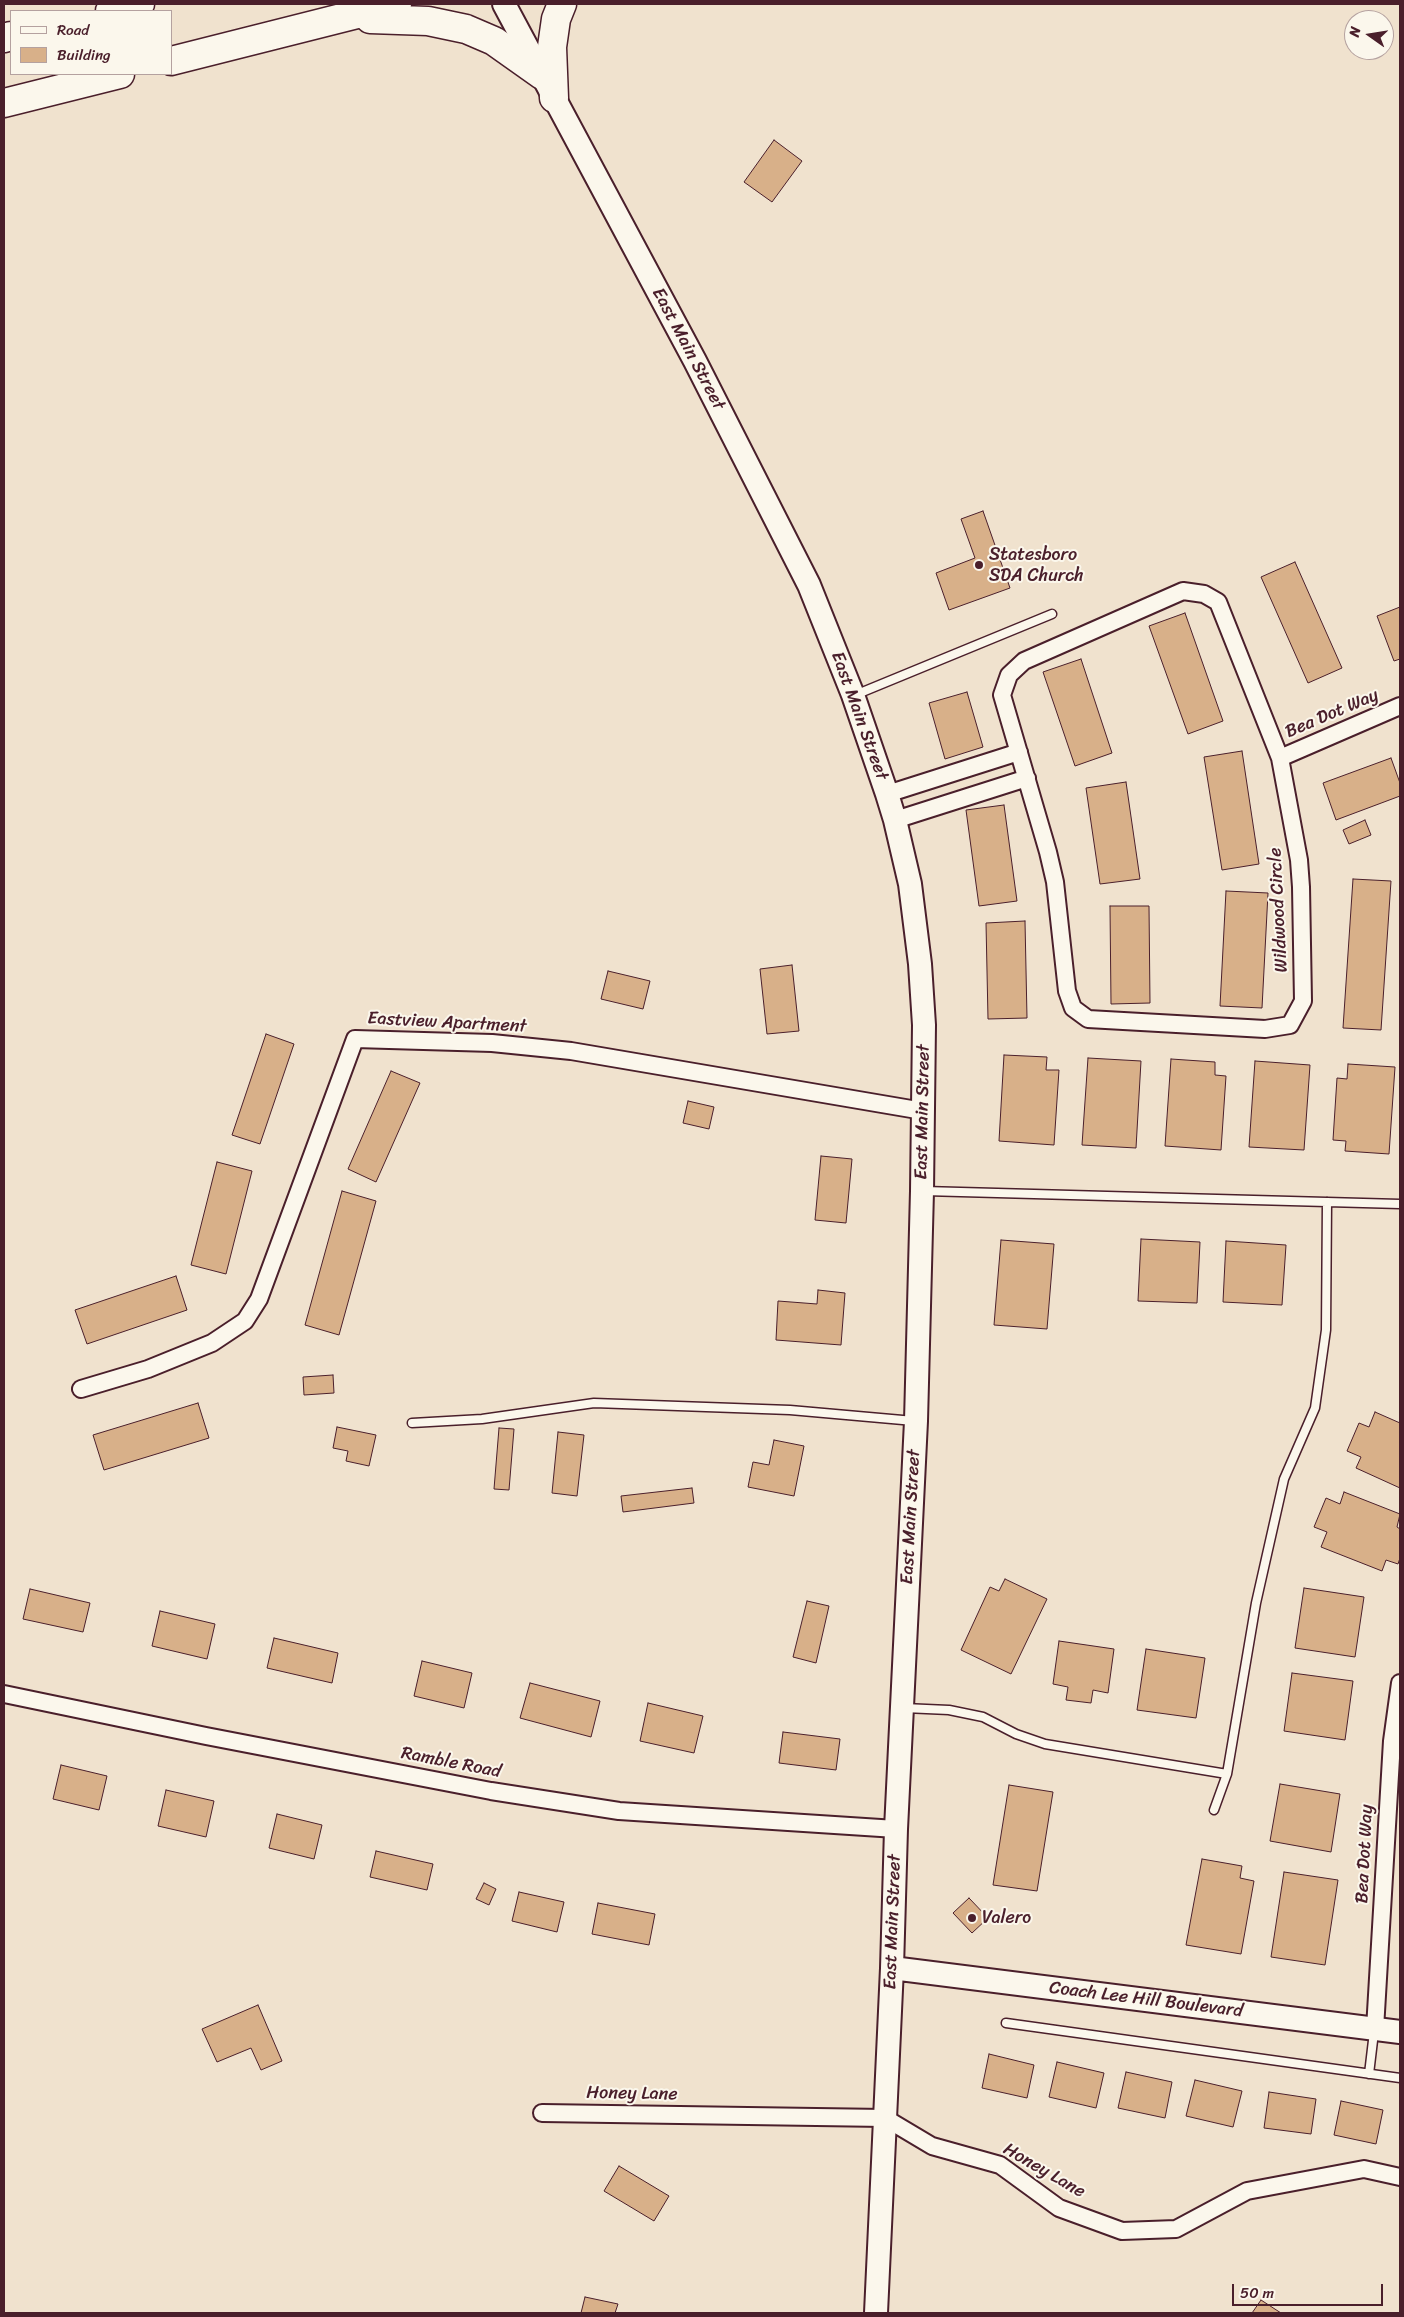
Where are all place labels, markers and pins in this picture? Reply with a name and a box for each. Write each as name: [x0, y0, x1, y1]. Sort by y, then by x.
place label: Statesboro SDA Church: [989, 544, 1084, 586]
marker: Statesboro SDA Church: [973, 559, 985, 571]
place label: Valero: [982, 1907, 1031, 1929]
marker: Valero: [966, 1912, 978, 1924]

